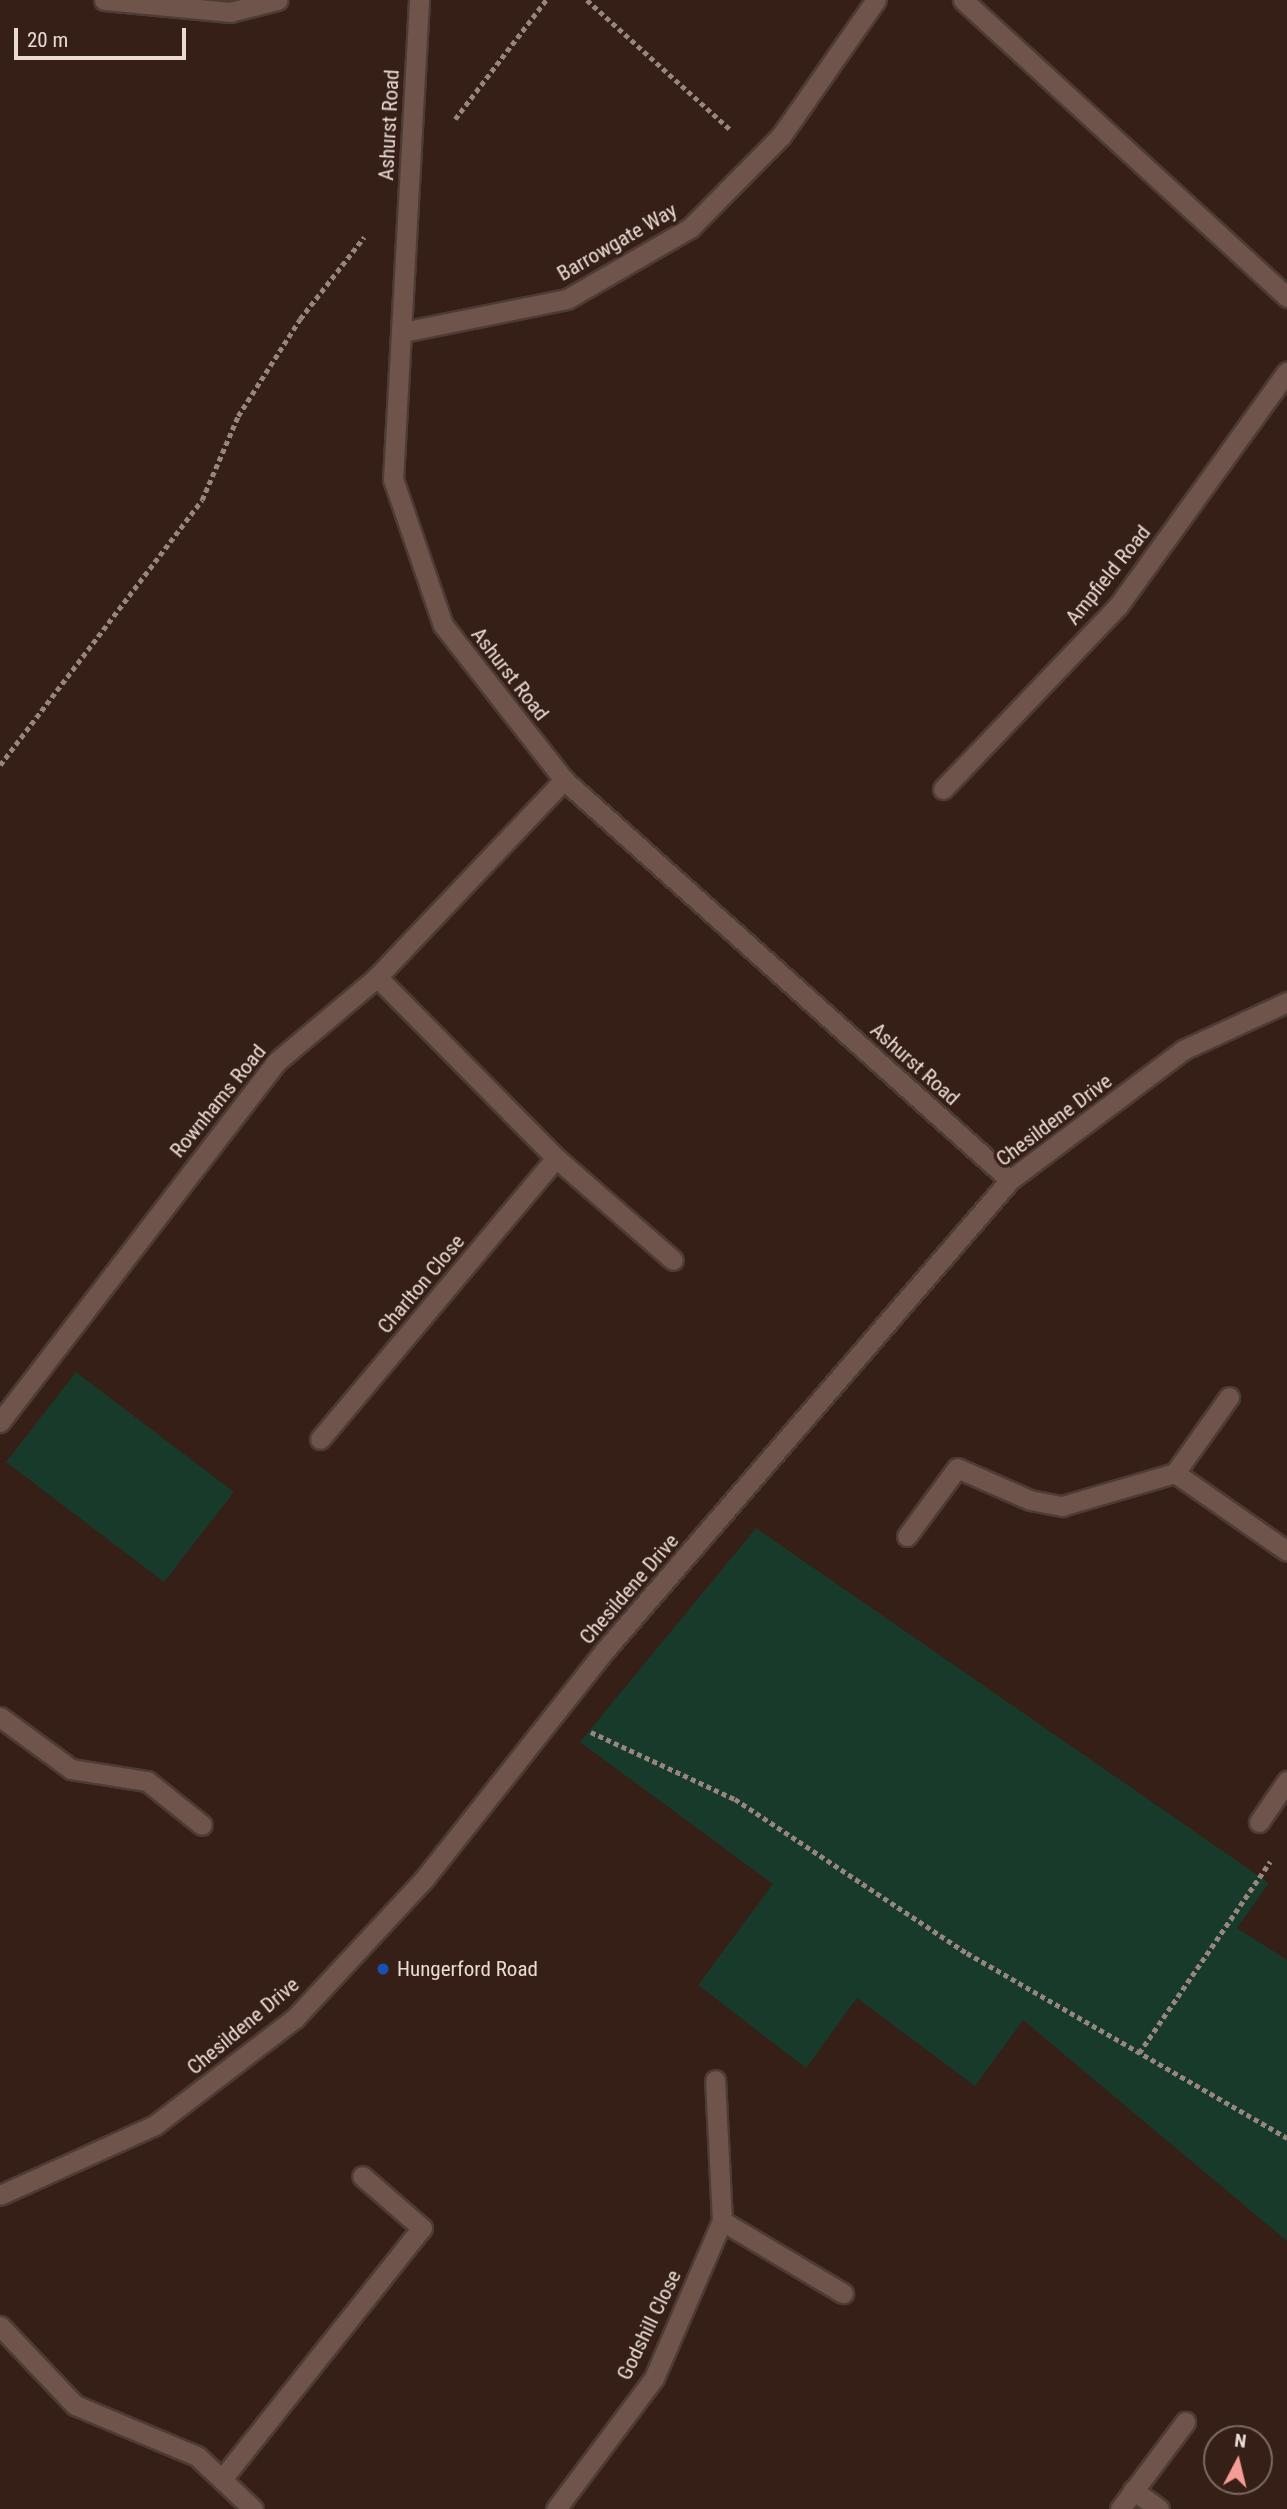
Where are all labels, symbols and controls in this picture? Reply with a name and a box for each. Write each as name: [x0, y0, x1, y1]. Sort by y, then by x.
scale bar: [18, 14, 189, 58]
text: 20 m: [27, 28, 68, 52]
street label: Ashurst Road: [374, 69, 404, 181]
street label: Barrowgate Way: [553, 198, 681, 286]
street label: Ampfield Road: [1060, 520, 1156, 630]
street label: Ashurst Road: [466, 622, 554, 726]
street label: Ashurst Road: [865, 1017, 965, 1111]
street label: Rownhams Road: [165, 1039, 271, 1163]
street label: Chesildene Drive: [991, 1068, 1117, 1172]
street label: Charlton Close: [372, 1229, 470, 1339]
street label: Chesildene Drive: [574, 1529, 684, 1649]
place label: Hungerford Road: [397, 1956, 538, 1982]
marker: Hungerford Road: [375, 1961, 391, 1977]
street label: Chesildene Drive: [182, 1972, 304, 2080]
street label: Godshill Close: [612, 2266, 686, 2384]
north arrow: [1203, 2425, 1273, 2495]
text: N: [1233, 2429, 1248, 2453]

